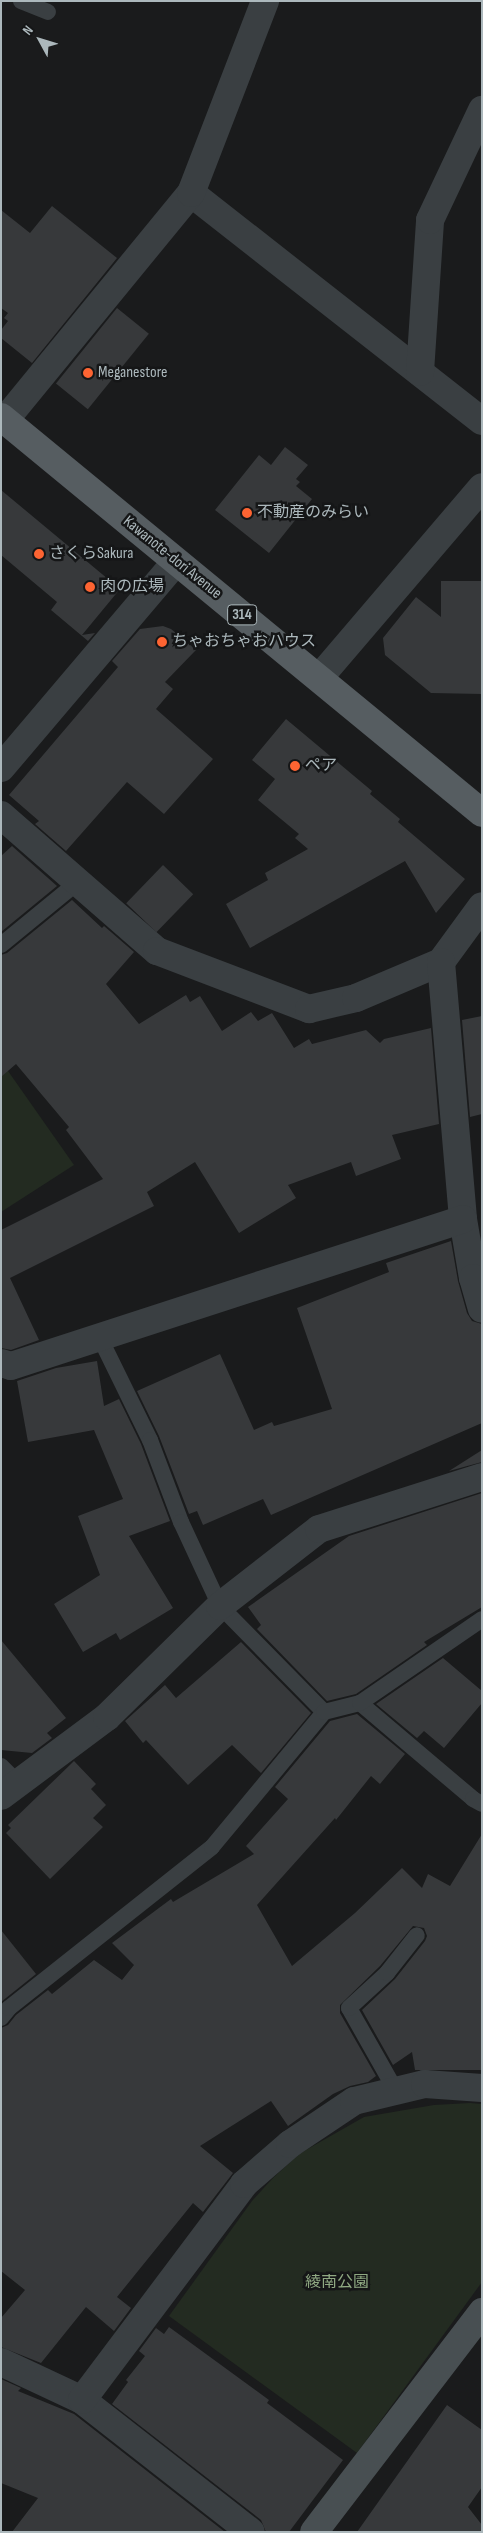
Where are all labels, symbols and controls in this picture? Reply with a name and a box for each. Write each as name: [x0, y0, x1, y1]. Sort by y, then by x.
north arrow: [15, 15, 65, 65]
text: N: [19, 22, 37, 39]
place label: Meganestore: [98, 363, 167, 383]
marker: Meganestore: [82, 367, 94, 379]
place label: 不動産のみらい: [257, 503, 369, 523]
marker: 不動産のみらい: [241, 507, 253, 519]
street label: Kawanote-dori Avenue: [119, 512, 225, 604]
place label: さくらSakura: [49, 544, 133, 564]
marker: さくらSakura: [33, 548, 45, 560]
place label: 肉の広場: [100, 577, 164, 597]
marker: 肉の広場: [84, 581, 96, 593]
road number: 314: [227, 602, 257, 628]
place label: ちゃおちゃおハウス: [172, 632, 316, 652]
marker: ちゃおちゃおハウス: [156, 636, 168, 648]
place label: ペア: [305, 756, 337, 776]
marker: ペア: [289, 760, 301, 772]
park label: 綾南公園: [305, 2273, 369, 2293]

